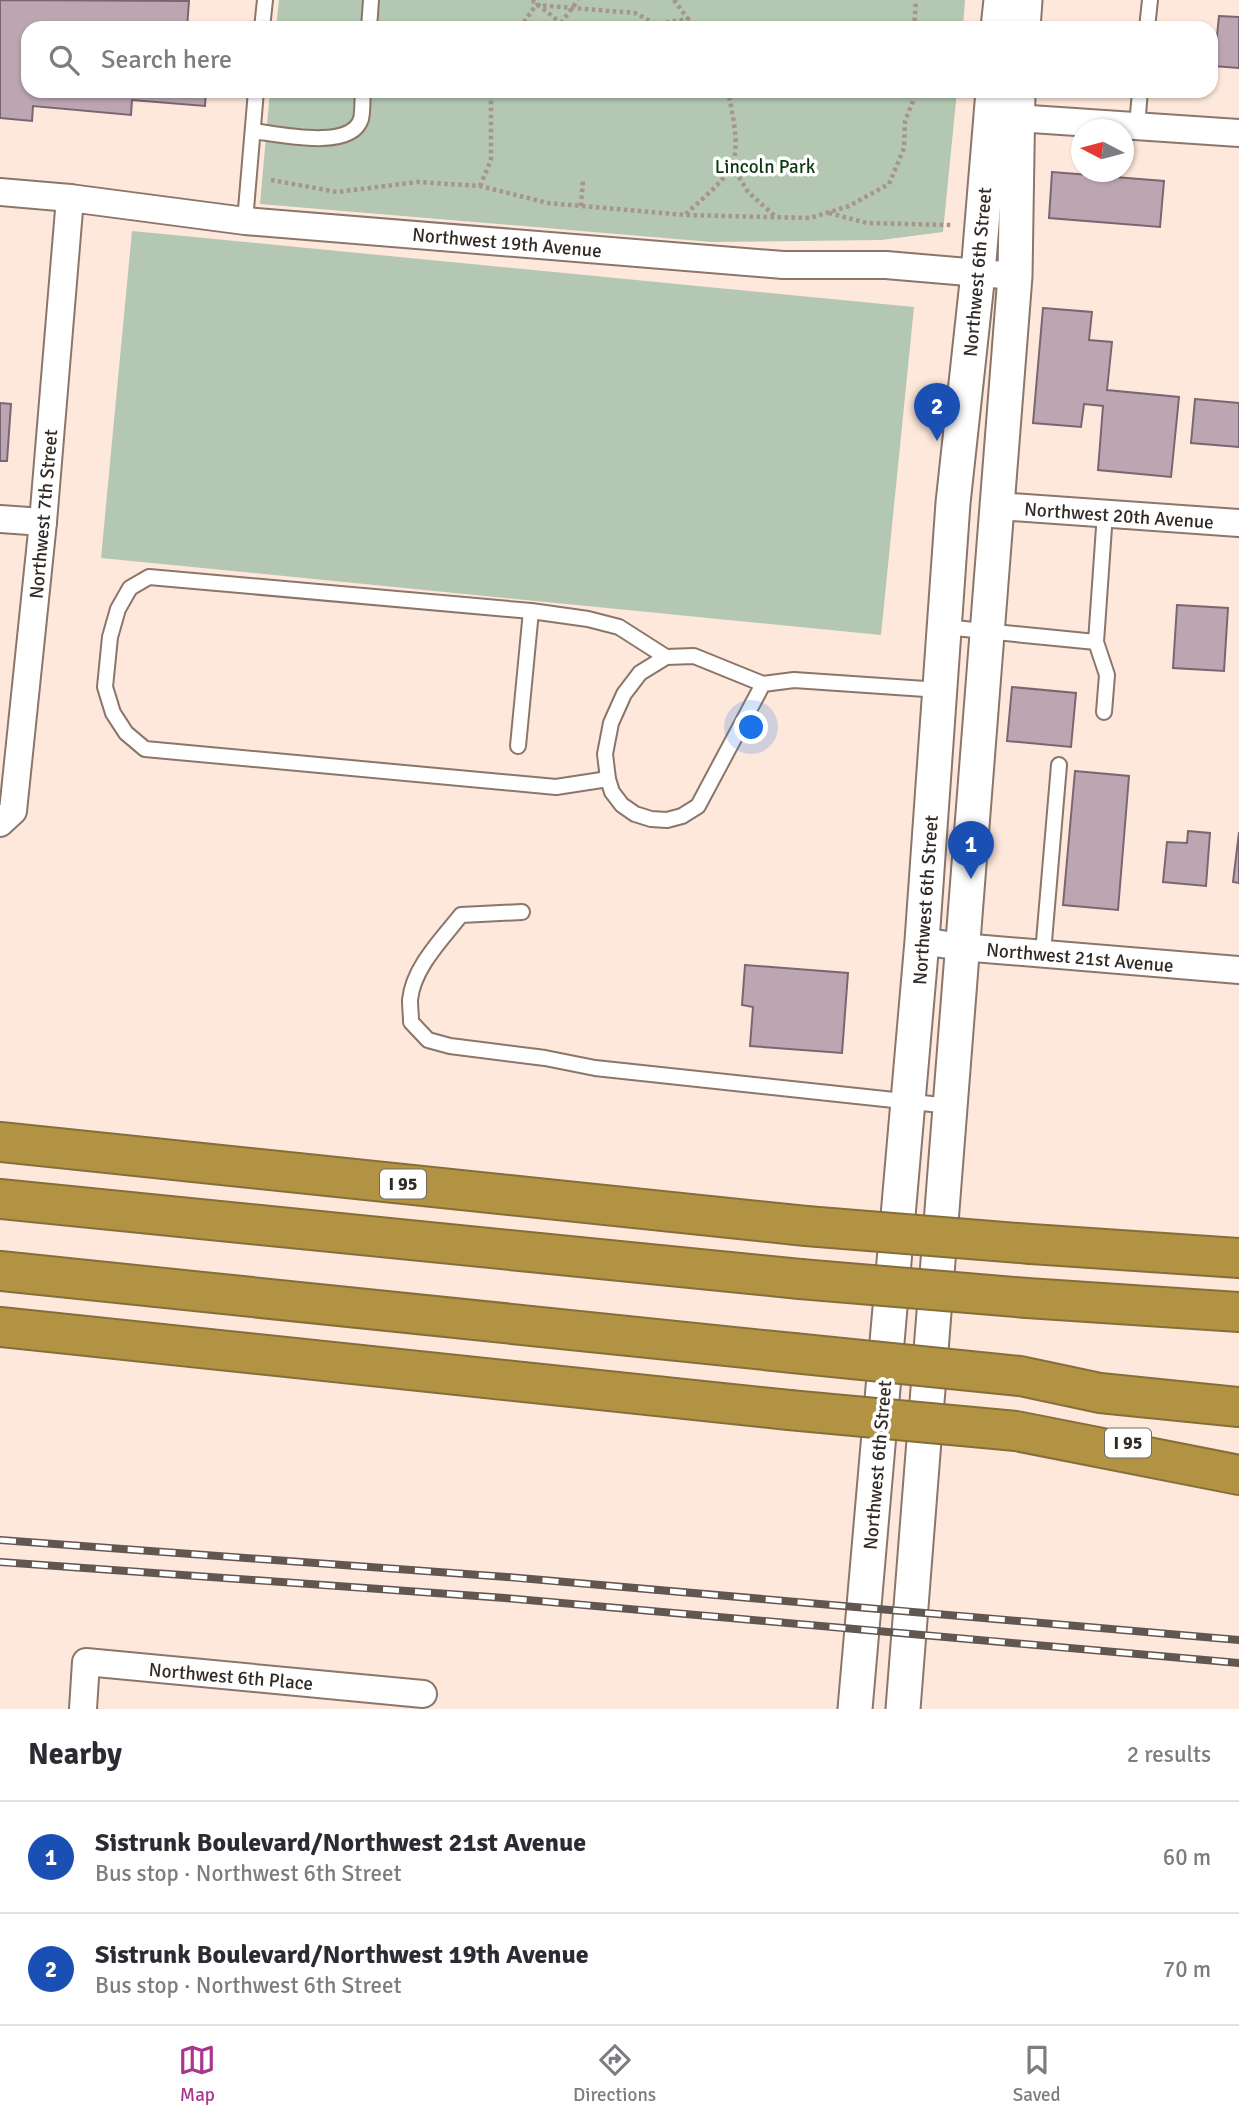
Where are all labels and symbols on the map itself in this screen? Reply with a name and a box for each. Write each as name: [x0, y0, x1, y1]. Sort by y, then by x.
north arrow: [1071, 119, 1134, 182]
park label: Lincoln Park: [715, 155, 816, 179]
street label: Northwest 6th Street: [959, 186, 997, 358]
street label: Northwest 19th Avenue: [411, 223, 603, 263]
pin: 2: [914, 383, 960, 441]
street label: Northwest 7th Street: [25, 428, 63, 600]
street label: Northwest 20th Avenue: [1023, 497, 1215, 535]
your location: [734, 710, 768, 744]
street label: Northwest 6th Street: [908, 814, 944, 986]
pin: 1: [948, 821, 994, 879]
street label: Northwest 21st Avenue: [985, 938, 1175, 978]
road number: I 95: [380, 1170, 426, 1198]
street label: Northwest 6th Street: [859, 1379, 897, 1551]
road number: I 95: [1105, 1428, 1151, 1458]
street label: Northwest 6th Place: [148, 1658, 314, 1696]

